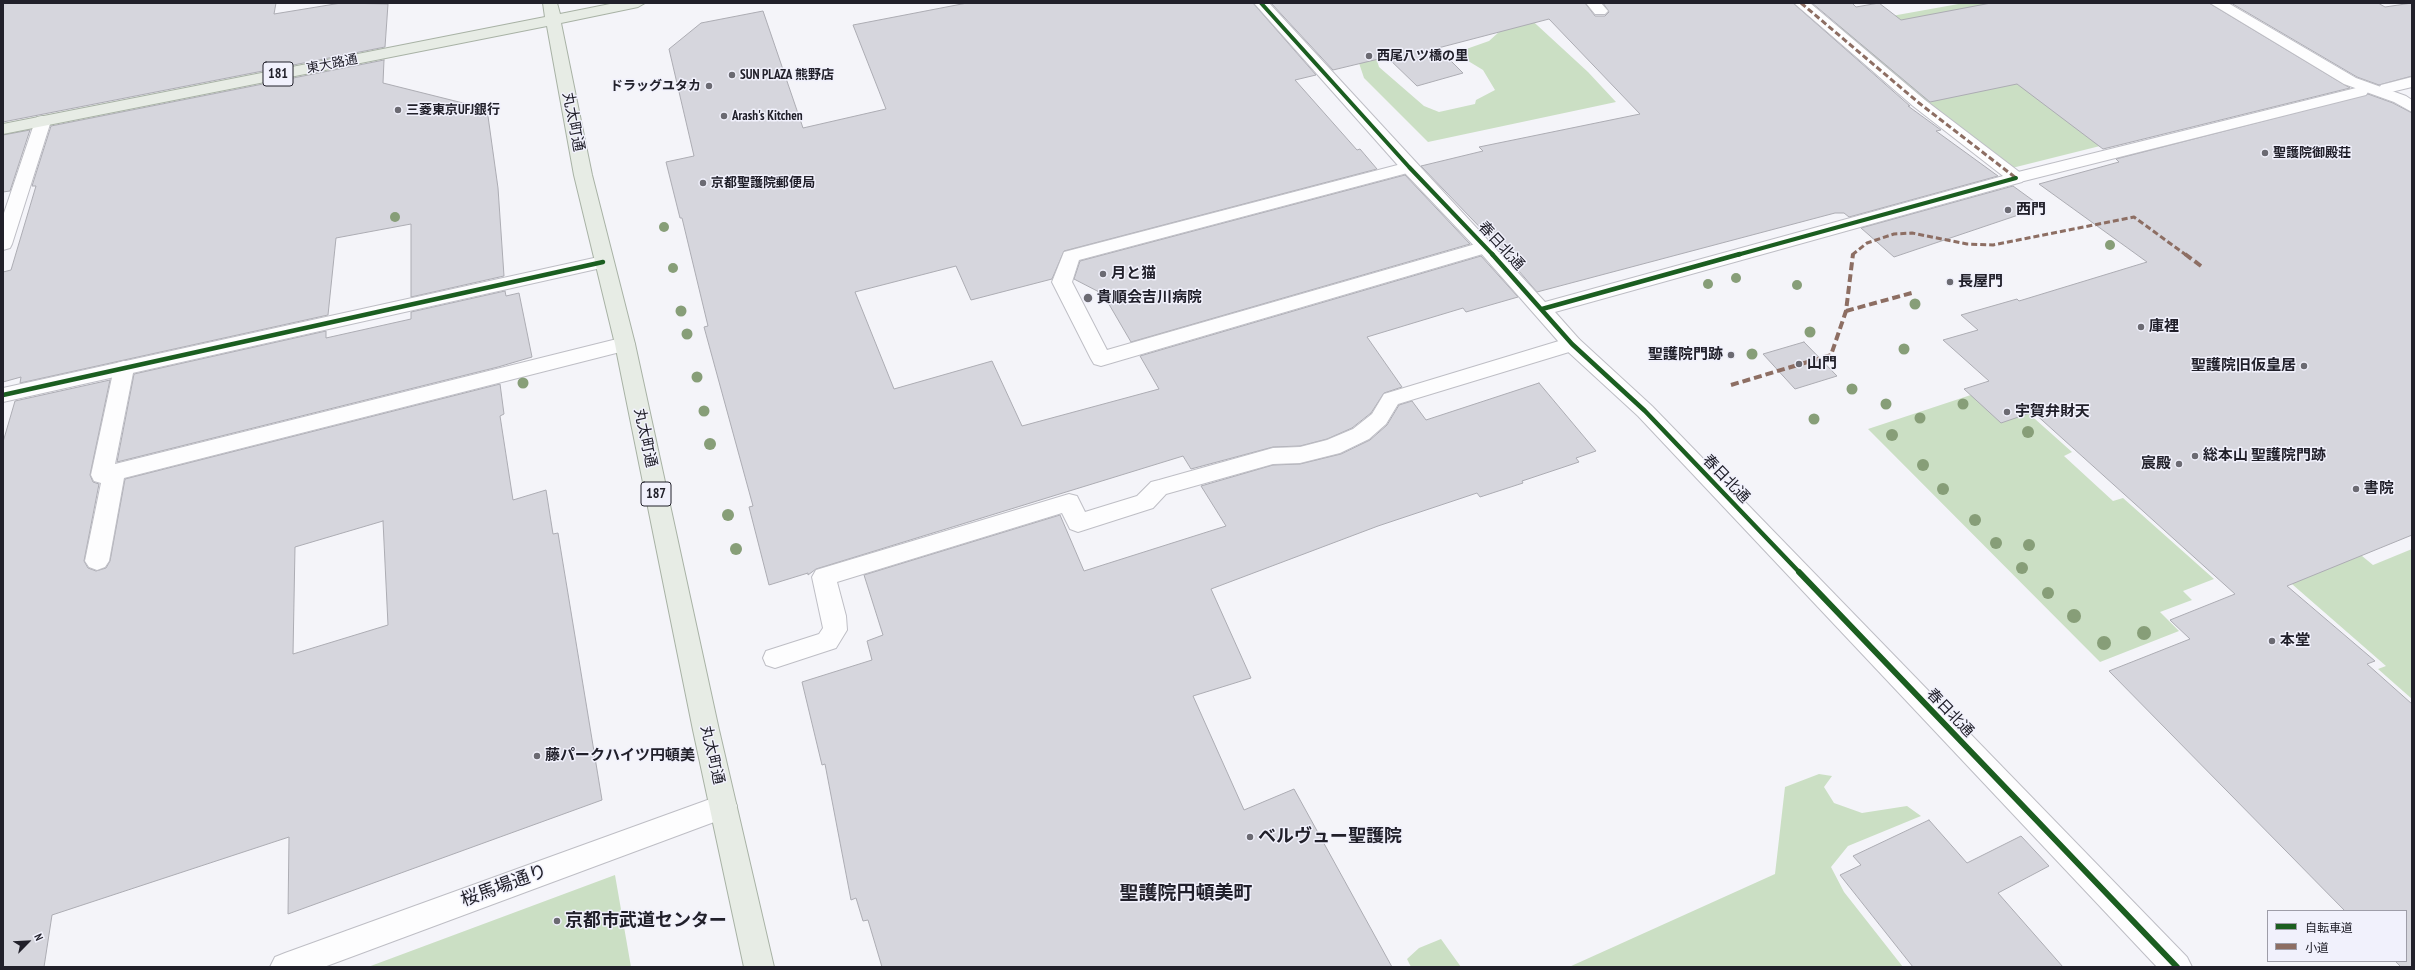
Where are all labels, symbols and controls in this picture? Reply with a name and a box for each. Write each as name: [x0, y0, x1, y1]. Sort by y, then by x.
place label: 西尾八ツ橋の里: [1377, 48, 1468, 64]
street label: 東大路通: [305, 51, 359, 77]
marker: 西尾八ツ橋の里: [1364, 51, 1374, 61]
road number: 181: [263, 62, 293, 86]
place label: SUN PLAZA 熊野店: [740, 67, 834, 83]
marker: SUN PLAZA 熊野店: [727, 70, 737, 80]
place label: ドラッグユタカ: [610, 78, 701, 94]
marker: ドラッグユタカ: [704, 81, 714, 91]
street label: 丸太町通: [558, 91, 588, 153]
place label: 三菱東京UFJ銀行: [406, 102, 500, 118]
marker: 三菱東京UFJ銀行: [393, 105, 403, 115]
place label: Arash's Kitchen: [732, 108, 803, 124]
marker: Arash's Kitchen: [719, 111, 729, 121]
place label: 聖護院御殿荘: [2273, 145, 2351, 161]
marker: 聖護院御殿荘: [2260, 148, 2270, 158]
place label: 京都聖護院郵便局: [711, 175, 815, 191]
marker: 京都聖護院郵便局: [698, 178, 708, 188]
place label: 西門: [2016, 201, 2046, 219]
marker: 西門: [2003, 205, 2013, 215]
street label: 春日北通: [1474, 218, 1528, 274]
place label: 月と猫: [1111, 265, 1156, 283]
marker: 月と猫: [1098, 269, 1108, 279]
place label: 長屋門: [1958, 273, 2003, 291]
marker: 長屋門: [1945, 277, 1955, 287]
place label: 貴順会吉川病院: [1097, 289, 1202, 307]
marker: 貴順会吉川病院: [1082, 292, 1094, 304]
place label: 庫裡: [2149, 318, 2179, 336]
marker: 庫裡: [2136, 322, 2146, 332]
place label: 聖護院門跡: [1648, 346, 1723, 364]
marker: 聖護院門跡: [1726, 350, 1736, 360]
place label: 山門: [1807, 355, 1837, 373]
place label: 聖護院旧仮皇居: [2191, 357, 2296, 375]
marker: 山門: [1794, 359, 1804, 369]
marker: 聖護院旧仮皇居: [2299, 361, 2309, 371]
place label: 宇賀弁財天: [2015, 403, 2090, 421]
street label: 丸太町通: [630, 407, 660, 469]
marker: 宇賀弁財天: [2002, 407, 2012, 417]
place label: 総本山 聖護院門跡: [2203, 447, 2326, 465]
street label: 春日北通: [1699, 451, 1753, 507]
marker: 総本山 聖護院門跡: [2190, 451, 2200, 461]
place label: 宸殿: [2141, 455, 2171, 473]
marker: 宸殿: [2174, 459, 2184, 469]
place label: 書院: [2364, 480, 2394, 498]
road number: 187: [641, 482, 671, 506]
marker: 書院: [2351, 484, 2361, 494]
place label: 本堂: [2280, 632, 2310, 650]
marker: 本堂: [2267, 636, 2277, 646]
street label: 春日北通: [1923, 685, 1977, 741]
street label: 丸太町通: [696, 724, 728, 786]
place label: 藤パークハイツ円頓美: [545, 747, 695, 765]
marker: 藤パークハイツ円頓美: [532, 751, 542, 761]
place label: ベルヴュー聖護院: [1258, 826, 1402, 848]
marker: ベルヴュー聖護院: [1245, 832, 1255, 842]
street label: 桜馬場通り: [458, 860, 550, 912]
district label: 聖護院円頓美町: [1120, 883, 1252, 905]
place label: 京都市武道センター: [565, 910, 727, 932]
legend: [2267, 910, 2407, 962]
marker: 京都市武道センター: [552, 916, 562, 926]
text: 自転車道: [2305, 920, 2353, 935]
north arrow: [8, 922, 48, 962]
text: N: [31, 932, 47, 943]
text: 小道: [2305, 940, 2329, 955]

